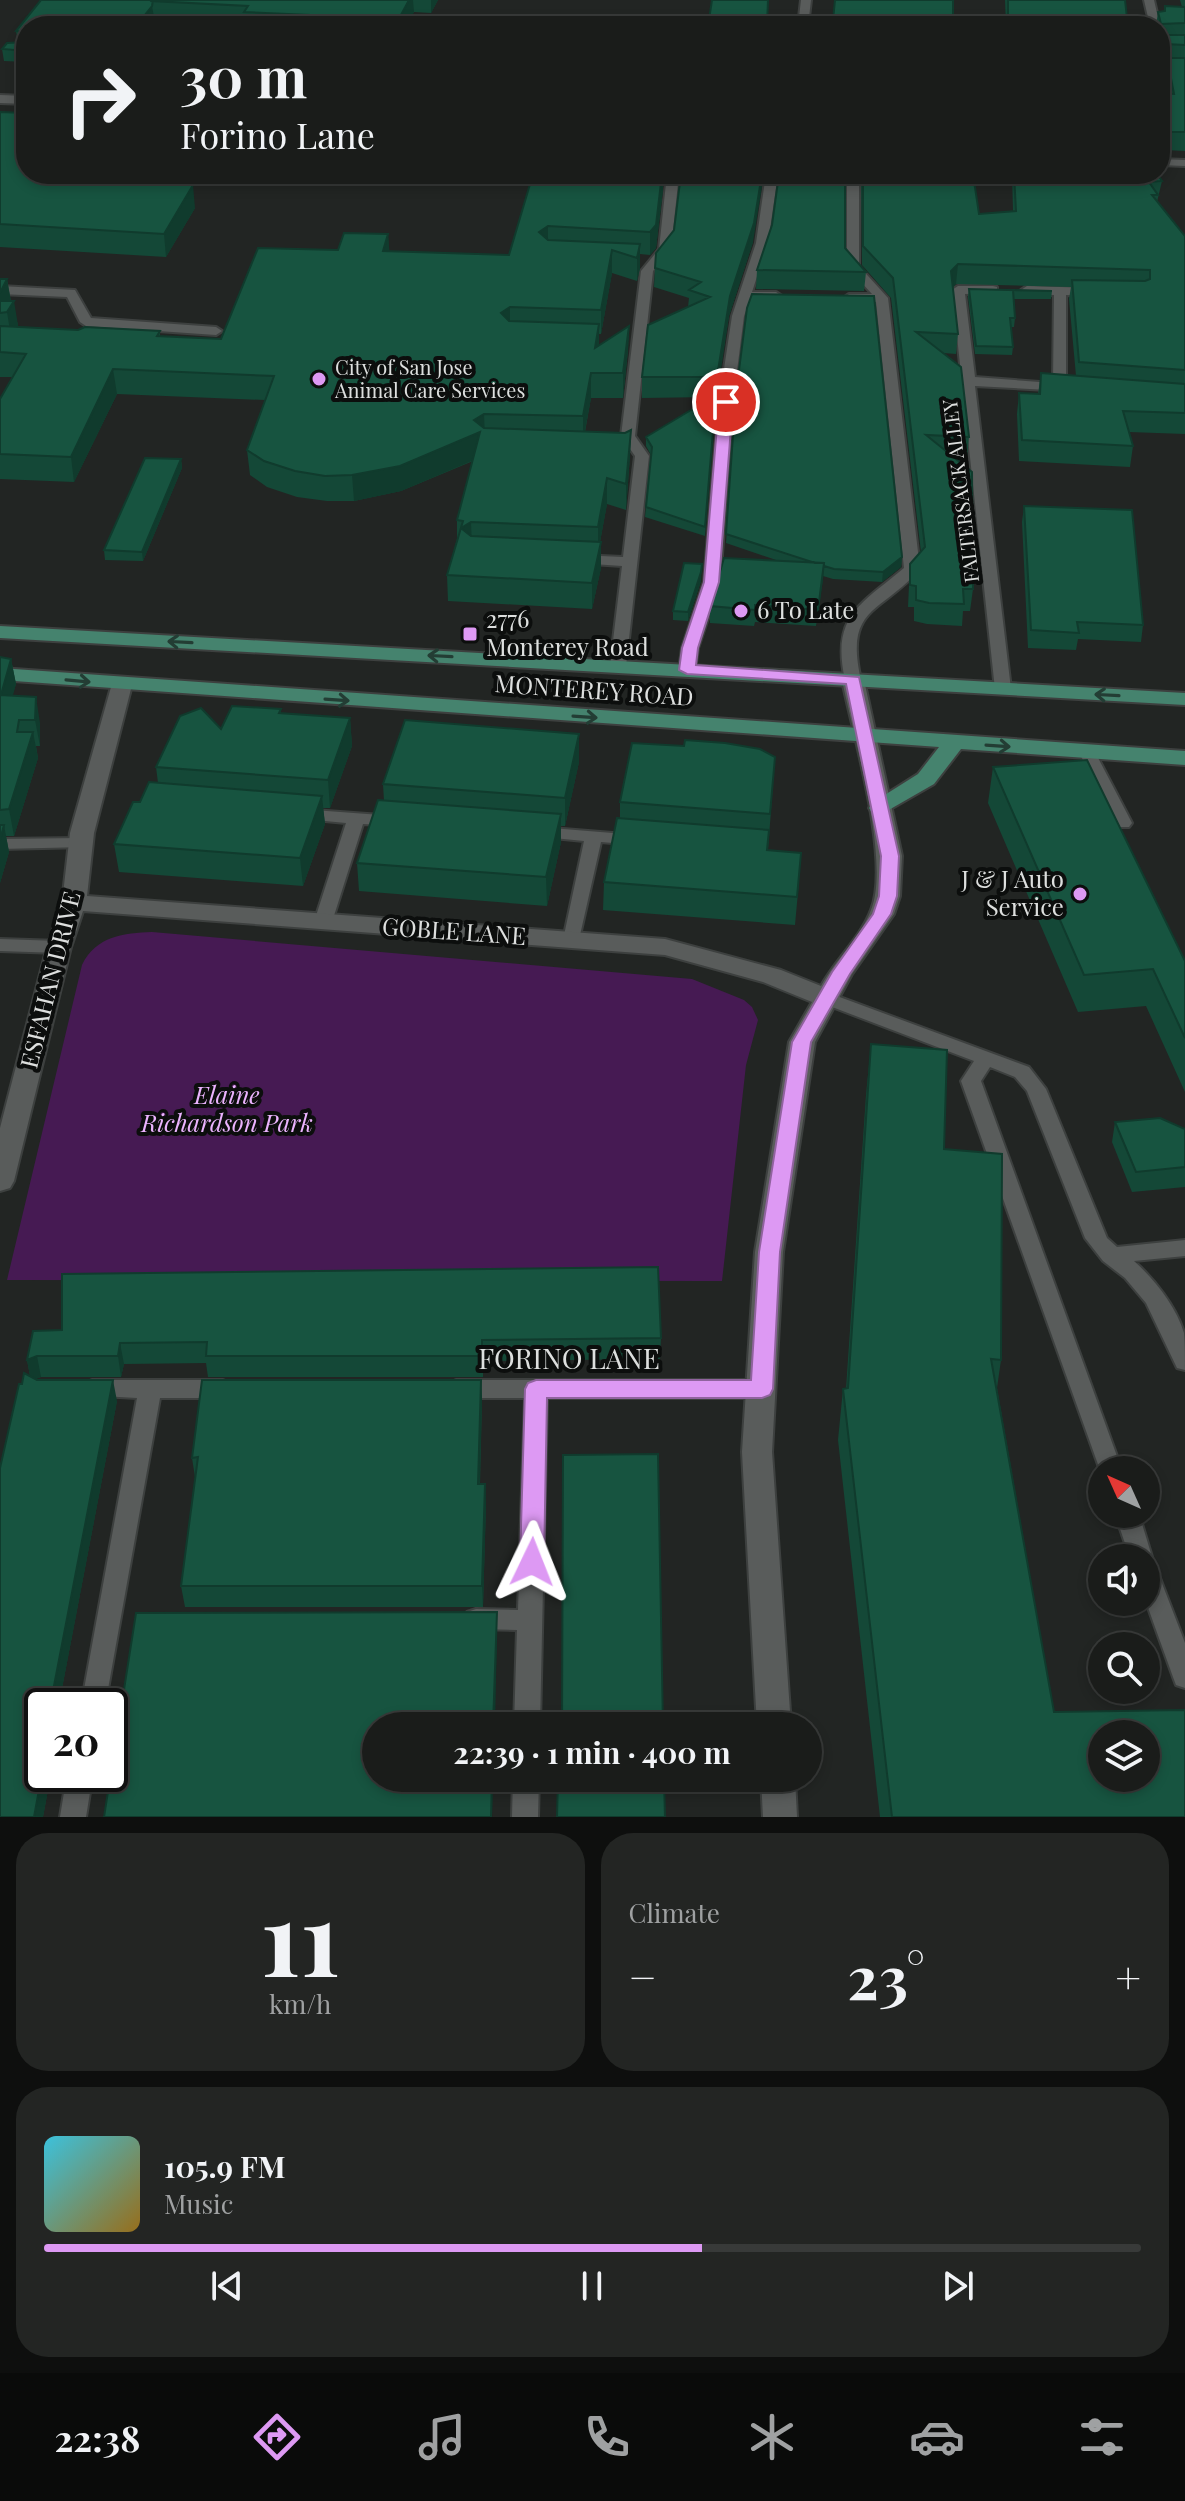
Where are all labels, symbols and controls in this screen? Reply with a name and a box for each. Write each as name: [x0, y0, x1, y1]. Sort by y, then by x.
text: 30 m: [180, 38, 307, 113]
icon: right: [48, 48, 152, 152]
text: Forino Lane: [180, 110, 375, 158]
place label: City of San Jose Animal Care Services: [334, 353, 525, 403]
pin: [692, 368, 760, 436]
marker: City of San Jose Animal Care Services: [310, 370, 328, 388]
icon: arrive: [704, 380, 748, 424]
street label: FALTERSACK ALLEY: [935, 398, 984, 584]
place label: 6 To Late: [757, 593, 855, 625]
place label: 2776 Monterey Road: [486, 602, 649, 662]
marker: 6 To Late: [732, 602, 750, 620]
marker: 2776 Monterey Road: [461, 625, 479, 643]
one-way arrow: [167, 634, 194, 649]
one-way arrow: [427, 649, 454, 664]
street label: MONTEREY ROAD: [494, 666, 695, 712]
one-way arrow: [64, 674, 91, 689]
one-way arrow: [1094, 687, 1121, 702]
one-way arrow: [323, 693, 350, 708]
one-way arrow: [571, 710, 598, 725]
one-way arrow: [984, 739, 1011, 754]
place label: J & J Auto Service: [960, 862, 1064, 922]
marker: J & J Auto Service: [1071, 885, 1089, 903]
street label: ESFAHAN DRIVE: [12, 888, 86, 1071]
street label: GOBLE LANE: [381, 909, 527, 951]
park label: Elaine Richardson Park: [140, 1078, 313, 1138]
street label: FORINO LANE: [478, 1339, 660, 1376]
north arrow: [1088, 1456, 1160, 1528]
map controls: [1088, 1456, 1160, 1792]
position arrow: [490, 1520, 574, 1604]
button: sound: [1088, 1544, 1160, 1616]
button: search: [1088, 1632, 1160, 1704]
speed limit sign: 20: [24, 1688, 128, 1792]
button: layers: [1088, 1720, 1160, 1792]
text: 22:39 · 1 min · 400 m: [453, 1732, 731, 1772]
text: 11: [260, 1864, 340, 2003]
text: Climate: [629, 1895, 720, 1930]
text: 23°: [847, 1935, 925, 2015]
text: −: [629, 1946, 657, 2005]
text: +: [1115, 1946, 1141, 2005]
text: km/h: [269, 1986, 331, 2021]
text: 105.9 FM: [164, 2146, 286, 2186]
text: Music: [164, 2186, 233, 2221]
icon: previous: [205, 2264, 249, 2308]
icon: pause: [570, 2264, 614, 2308]
icon: next: [936, 2264, 980, 2308]
icon: directions: [249, 2409, 305, 2465]
icon: music: [414, 2409, 470, 2465]
icon: phone: [579, 2409, 635, 2465]
icon: climate: [744, 2409, 800, 2465]
icon: car: [909, 2409, 965, 2465]
icon: filters: [1074, 2409, 1130, 2465]
text: 22:38: [55, 2413, 140, 2461]

